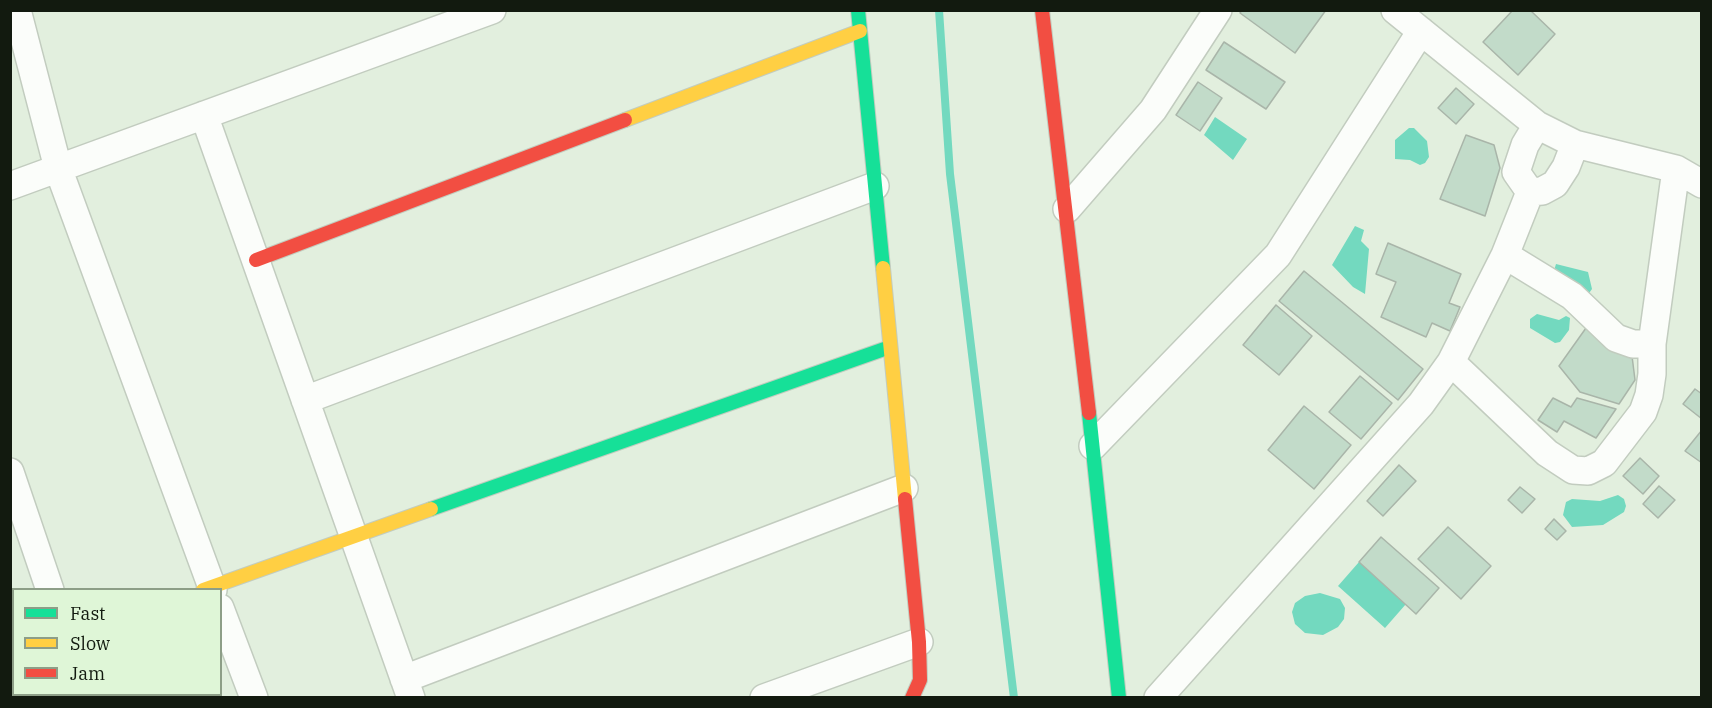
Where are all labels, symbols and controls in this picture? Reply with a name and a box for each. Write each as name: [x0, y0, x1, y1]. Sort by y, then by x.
legend: [12, 588, 222, 696]
text: Fast: [70, 602, 105, 625]
text: Slow: [70, 632, 110, 655]
text: Jam: [70, 662, 105, 685]

